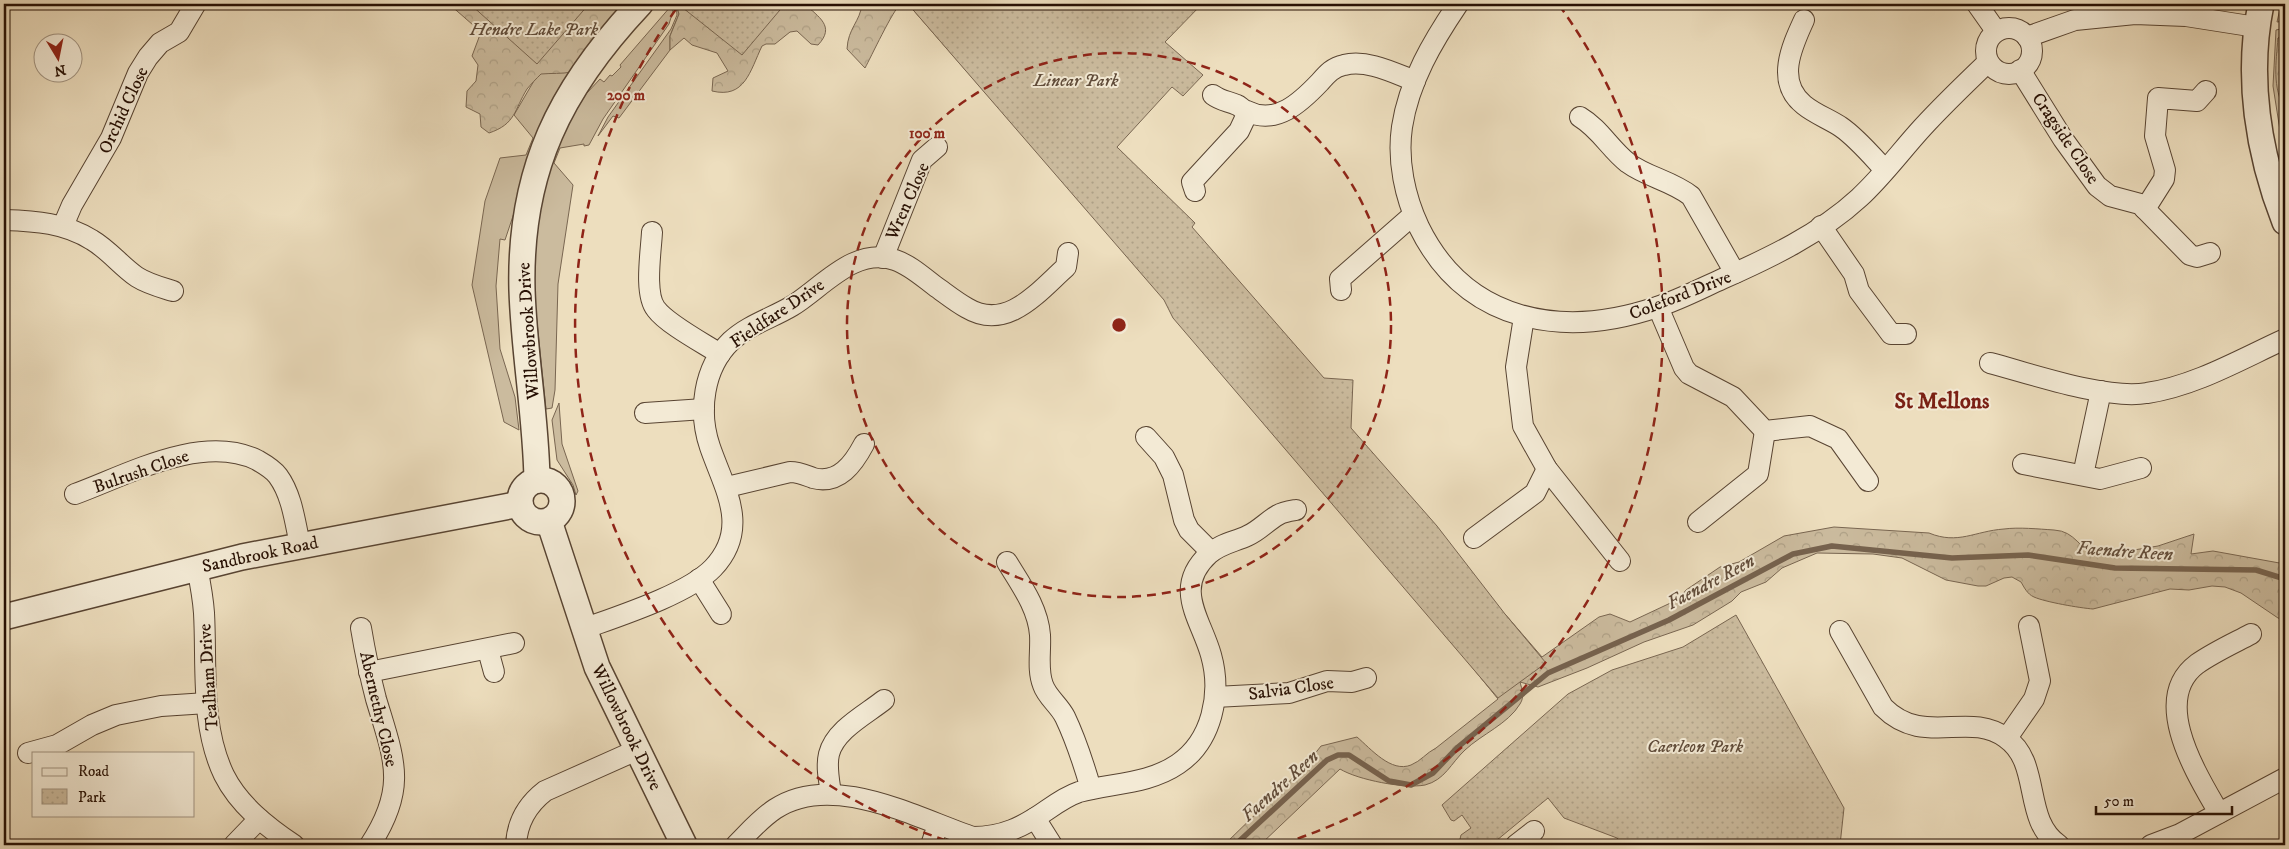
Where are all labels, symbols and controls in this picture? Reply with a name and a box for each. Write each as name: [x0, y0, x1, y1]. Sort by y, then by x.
park label: Hendre Lake Park: [469, 19, 599, 41]
north arrow: [32, 32, 82, 82]
text: N: [52, 60, 67, 80]
street label: Orchid Close: [94, 63, 154, 157]
park label: Linear Park: [1032, 70, 1119, 92]
text: 200 m: [607, 86, 646, 105]
street label: Cragside Close: [2027, 89, 2104, 188]
text: 100 m: [909, 124, 946, 143]
street label: Wren Close: [881, 159, 935, 244]
street label: Willowbrook Drive: [513, 262, 545, 401]
street label: Coleford Drive: [1626, 266, 1734, 325]
street label: Fieldfare Drive: [726, 274, 829, 353]
centre of rings: [1110, 316, 1128, 334]
district label: St Mellons: [1895, 388, 1990, 415]
street label: Bulrush Close: [91, 445, 192, 499]
street label: Sandbrook Road: [200, 532, 320, 578]
water label: Faendre Reen: [2076, 537, 2174, 566]
water label: Faendre Reen: [1663, 549, 1759, 615]
street label: Tealham Drive: [194, 623, 224, 731]
street label: Abernethy Close: [354, 649, 402, 769]
street label: Willowbrook Drive: [586, 660, 666, 794]
street label: Salvia Close: [1247, 672, 1335, 706]
park label: Caerleon Park: [1647, 736, 1744, 758]
water label: Faendre Reen: [1236, 745, 1324, 827]
legend: [32, 752, 195, 816]
text: Road: [78, 762, 110, 781]
scale bar: [2096, 784, 2233, 816]
text: Park: [78, 788, 107, 807]
text: 50 m: [2104, 792, 2134, 811]

